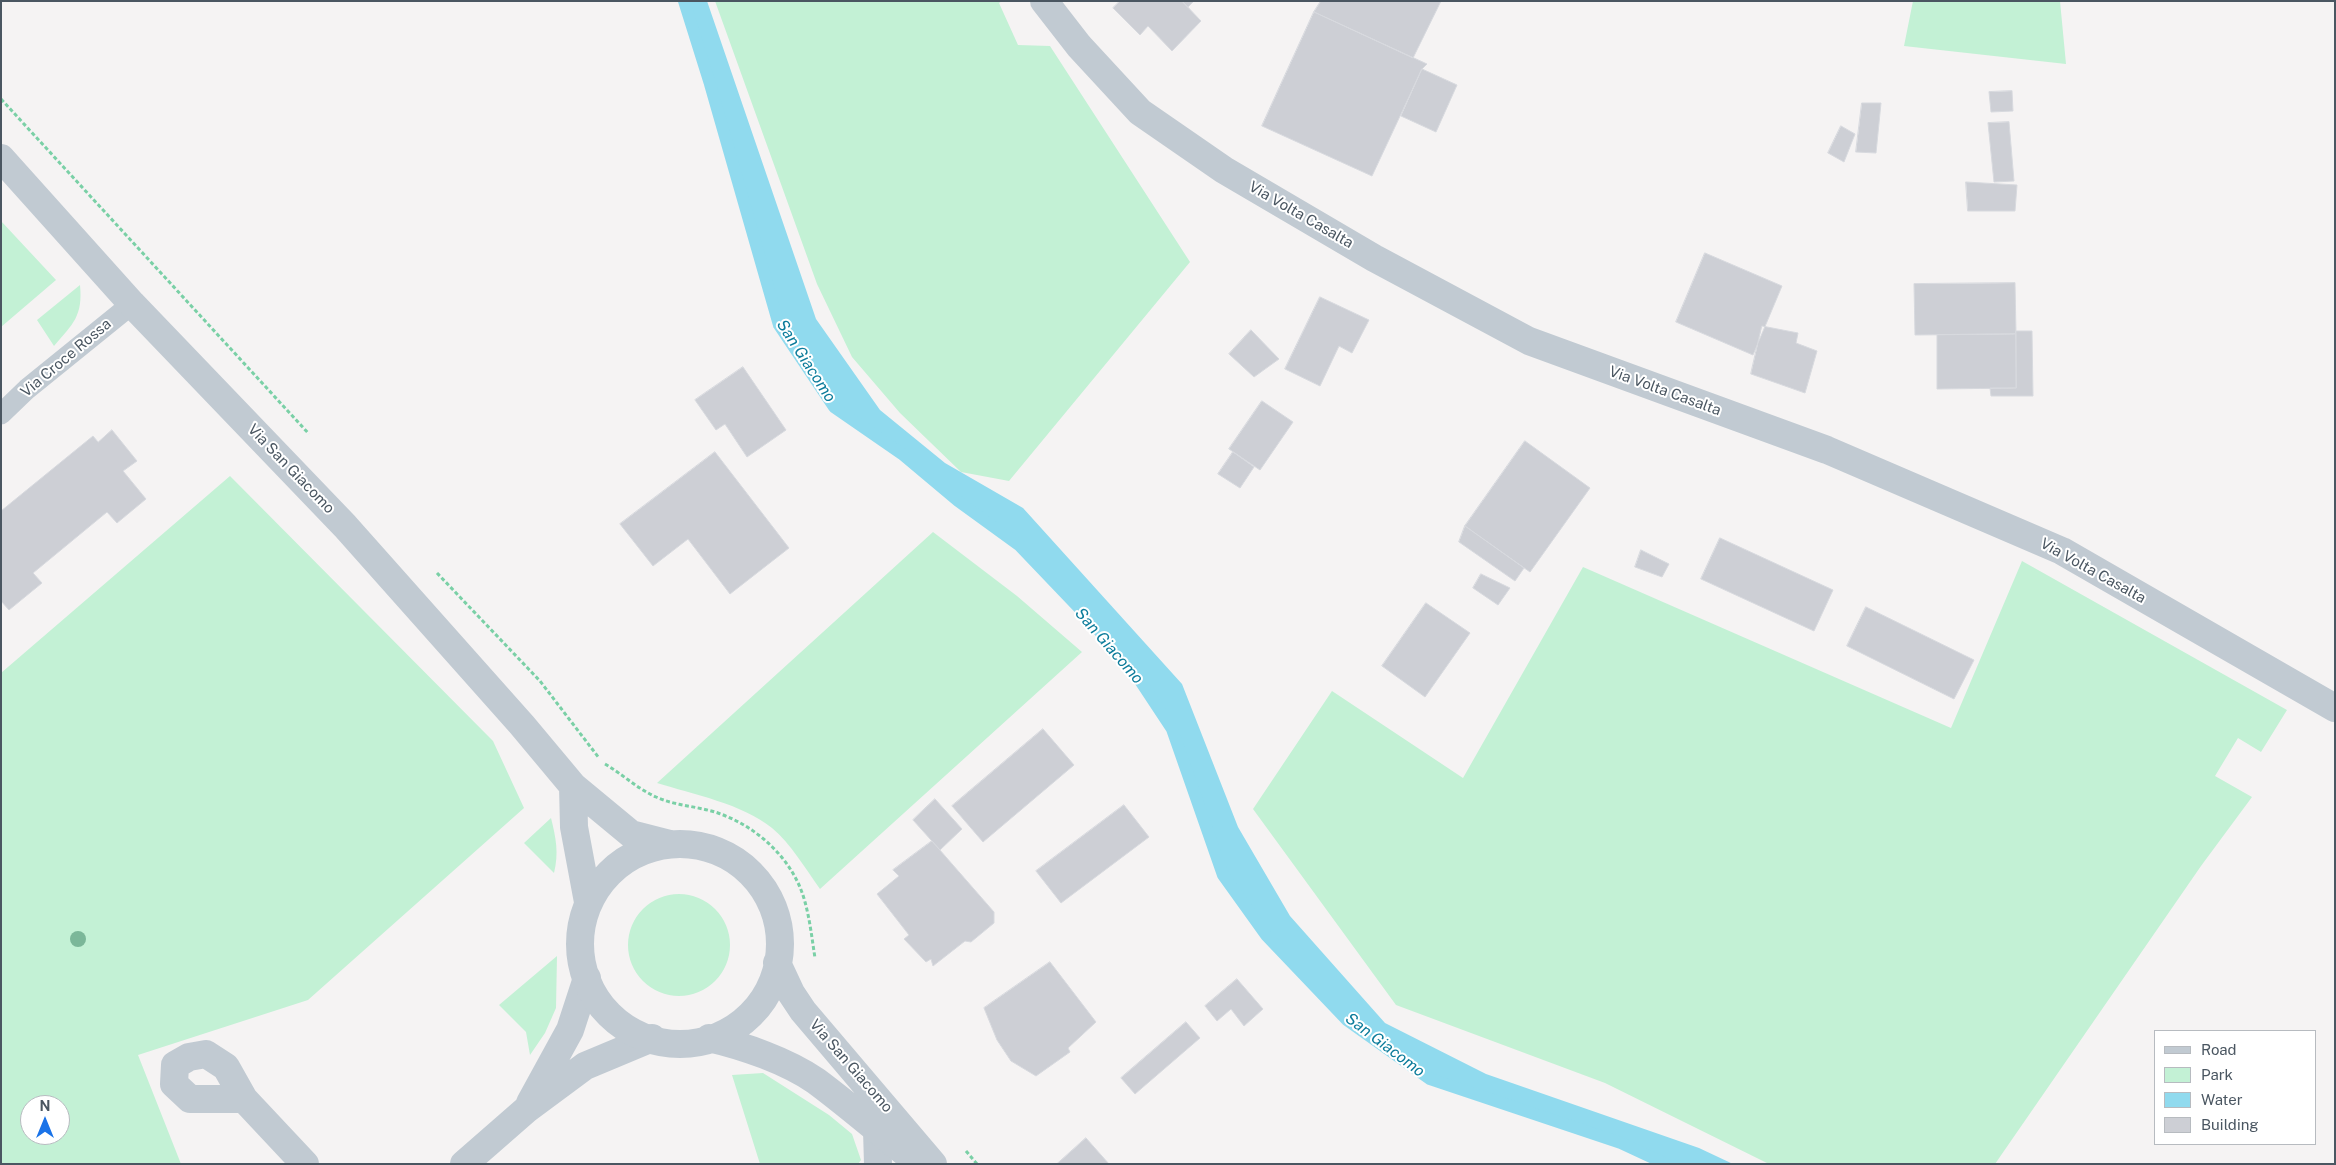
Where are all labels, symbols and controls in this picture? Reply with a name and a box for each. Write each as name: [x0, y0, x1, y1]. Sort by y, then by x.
street label: Via Volta Casalta: [1246, 178, 1356, 252]
street label: Via Croce Rossa: [17, 315, 115, 401]
water label: San Giacomo: [772, 316, 840, 406]
street label: Via Volta Casalta: [1607, 362, 1723, 420]
street label: Via San Giacomo: [244, 421, 338, 517]
street label: Via Volta Casalta: [2037, 535, 2149, 607]
water label: San Giacomo: [1071, 604, 1147, 688]
water label: San Giacomo: [1342, 1009, 1428, 1081]
street label: Via San Giacomo: [806, 1016, 896, 1116]
legend: [2154, 1030, 2316, 1145]
text: Road: [2201, 1041, 2237, 1058]
text: Park: [2201, 1066, 2233, 1083]
text: Water: [2201, 1091, 2243, 1108]
north arrow: [20, 1095, 70, 1145]
text: N: [40, 1098, 50, 1114]
text: Building: [2201, 1116, 2259, 1133]

